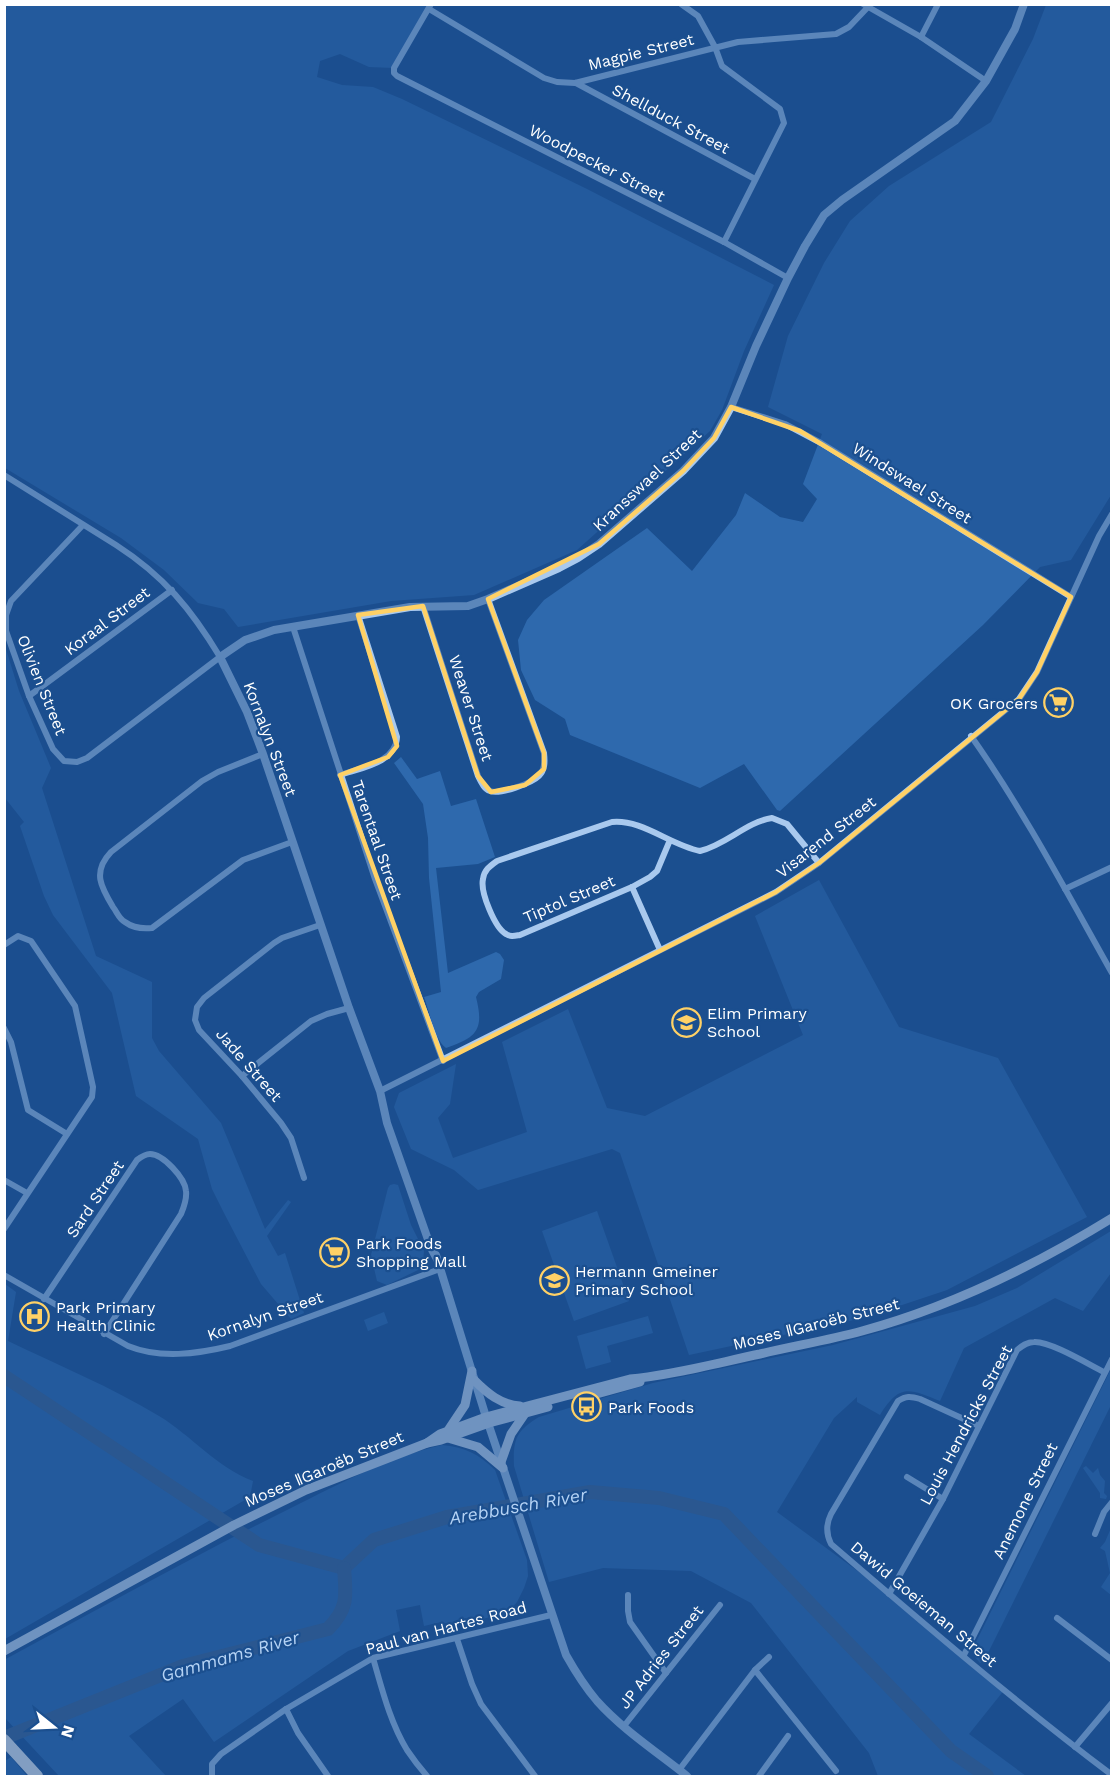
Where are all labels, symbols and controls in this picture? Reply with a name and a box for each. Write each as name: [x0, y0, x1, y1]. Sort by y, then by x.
street label: Magpie Street: [586, 30, 696, 74]
street label: Shellduck Street: [609, 80, 733, 158]
street label: Woodpecker Street: [526, 120, 668, 206]
street label: Kransswael Street: [589, 425, 705, 535]
street label: Windswael Street: [849, 439, 975, 528]
street label: Koraal Street: [61, 583, 154, 659]
street label: Olivien Street: [13, 632, 71, 738]
street label: Weaver Street: [445, 653, 497, 764]
street label: Kornalyn Street: [239, 679, 301, 799]
supermarket icon: OK Grocers: [1043, 687, 1075, 719]
place label: OK Grocers: [950, 694, 1038, 713]
street label: Tarentaal Street: [348, 778, 406, 903]
street label: Visarend Street: [772, 792, 880, 882]
street label: Tiptol Street: [520, 871, 618, 927]
place label: Elim Primary School: [707, 1004, 807, 1041]
school or university icon: Elim Primary School: [670, 1006, 702, 1038]
street label: Jade Street: [212, 1025, 286, 1106]
street label: Sard Street: [62, 1157, 128, 1241]
place label: Park Foods Shopping Mall: [356, 1234, 466, 1271]
supermarket icon: Park Foods Shopping Mall: [319, 1236, 351, 1268]
place label: Hermann Gmeiner Primary School: [575, 1262, 718, 1299]
school or university icon: Hermann Gmeiner Primary School: [538, 1264, 570, 1296]
street label: Kornalyn Street: [205, 1287, 326, 1345]
street label: Moses ǁGaroëb Street: [731, 1294, 901, 1354]
place label: Park Primary Health Clinic: [56, 1298, 156, 1335]
hospital icon: Park Primary Health Clinic: [19, 1300, 51, 1332]
street label: Louis Hendricks Street: [916, 1342, 1016, 1508]
bus stop icon: Park Foods: [571, 1391, 603, 1423]
place label: Park Foods: [608, 1398, 694, 1417]
street label: Moses ǁGaroëb Street: [242, 1427, 407, 1511]
street label: Anemone Street: [989, 1439, 1062, 1562]
water label: Arebbusch River: [446, 1483, 590, 1529]
street label: Dawid Goeieman Street: [847, 1537, 1001, 1671]
street label: Paul van Hartes Road: [363, 1597, 529, 1659]
street label: JP Adries Street: [615, 1601, 707, 1712]
water label: Gammams River: [158, 1626, 303, 1686]
north arrow: [24, 1697, 84, 1757]
text: N: [57, 1723, 79, 1740]

